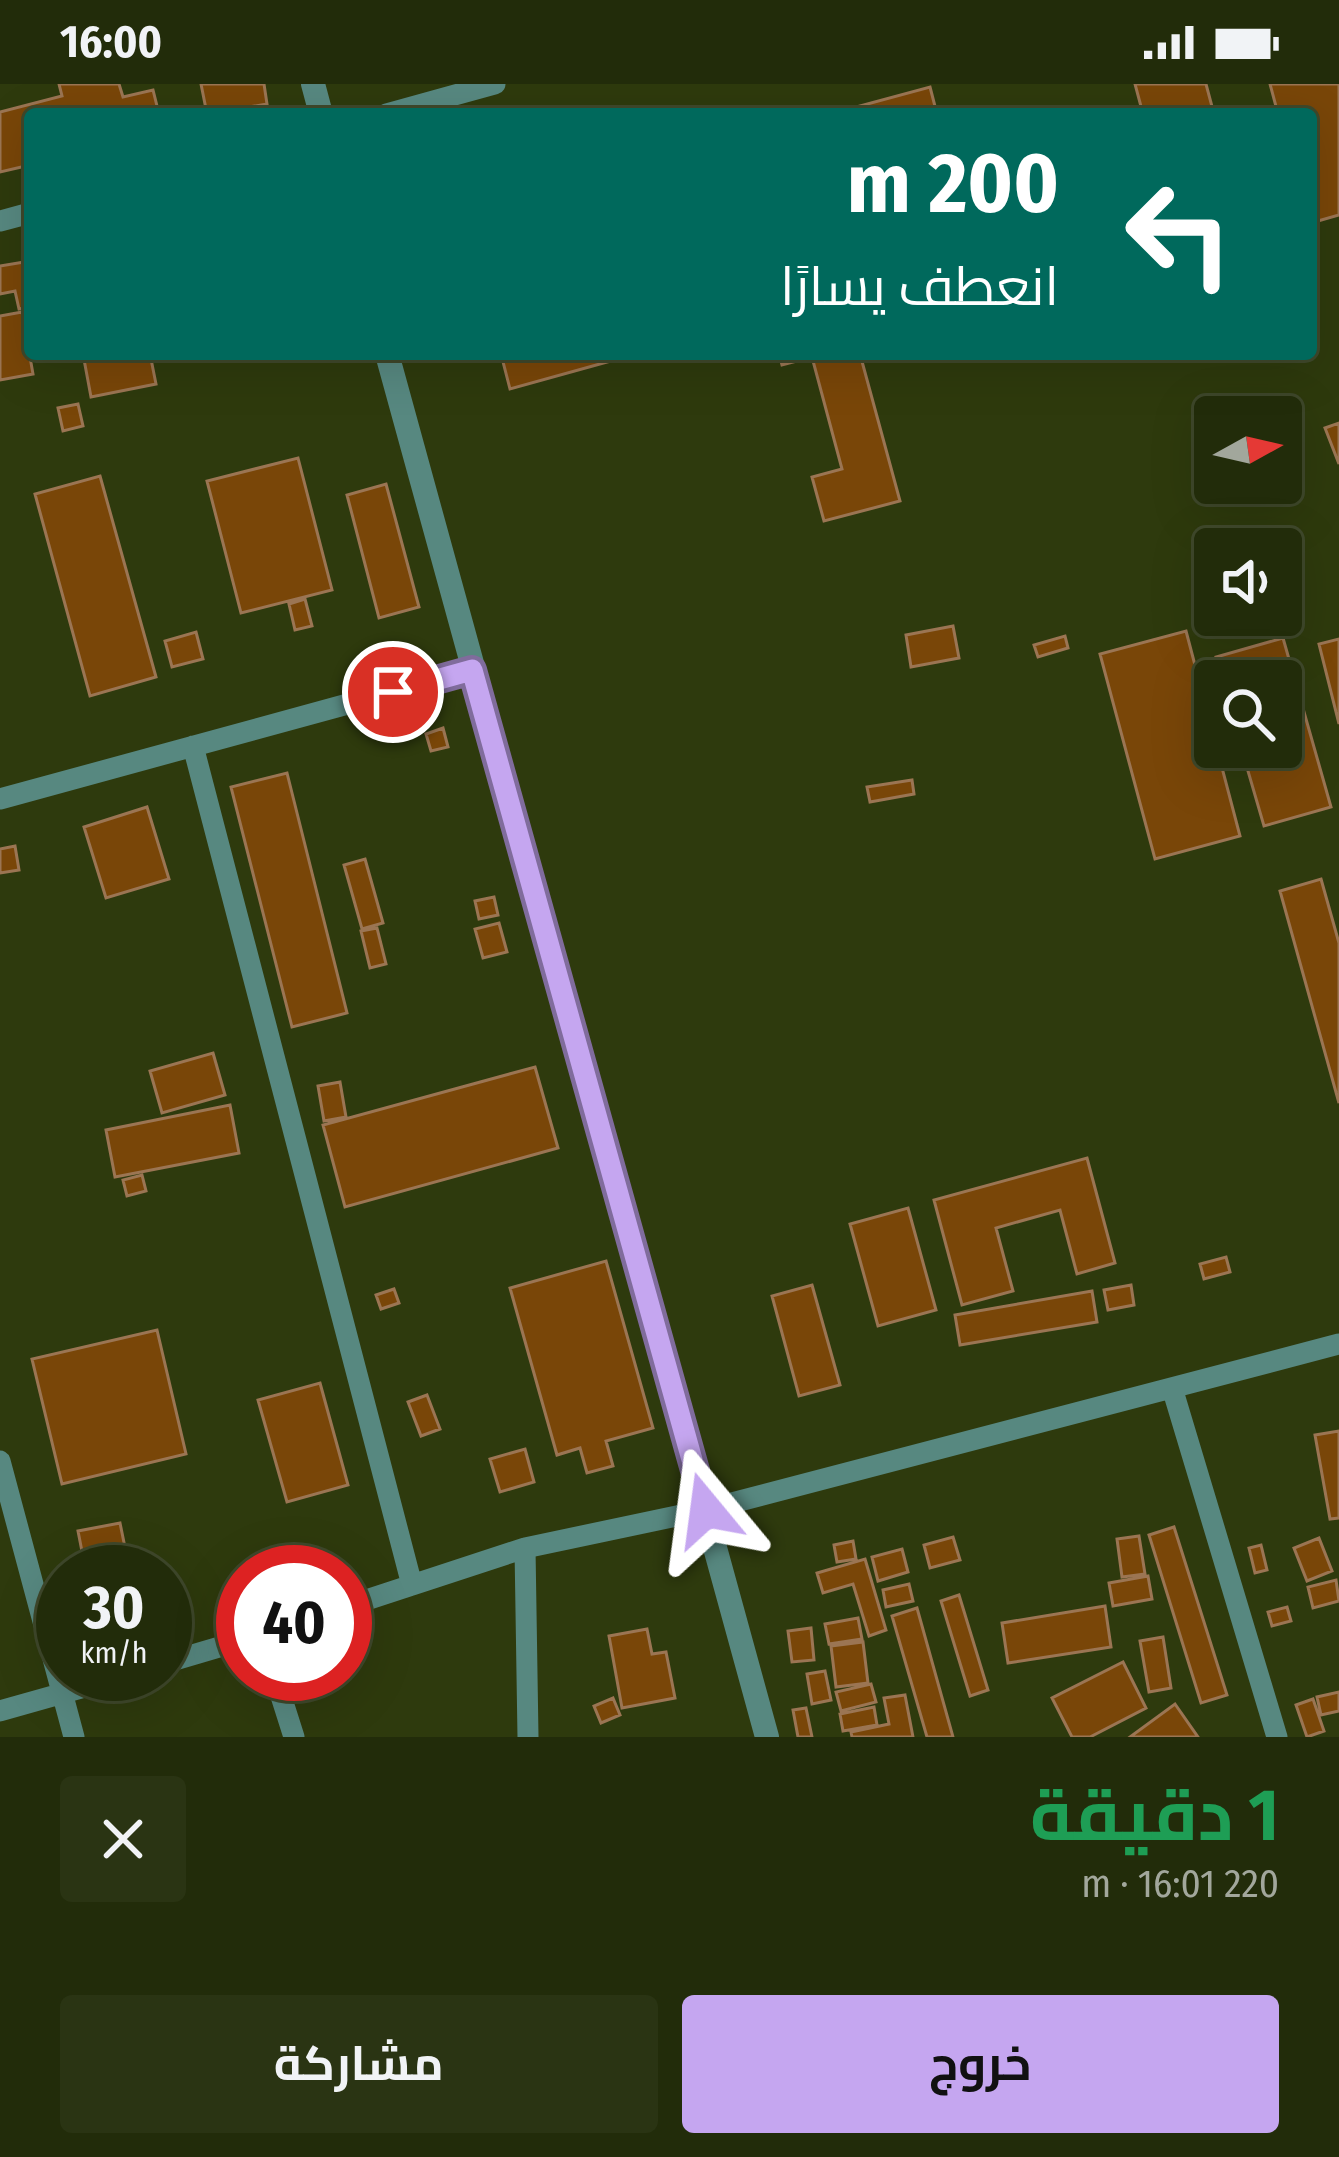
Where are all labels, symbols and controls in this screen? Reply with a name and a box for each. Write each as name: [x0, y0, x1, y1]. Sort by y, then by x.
text: 16:00: [60, 15, 162, 69]
text: 200 m: [847, 133, 1059, 234]
icon: left: [1101, 156, 1257, 312]
text: انعطف يسارًا: [780, 255, 1059, 319]
north arrow: [1194, 396, 1302, 504]
map controls: [1194, 396, 1302, 768]
button: sound: [1194, 528, 1302, 636]
pin: [342, 641, 444, 743]
icon: arrive: [360, 659, 426, 725]
button: search: [1194, 660, 1302, 768]
position arrow: [643, 1447, 769, 1573]
speed limit sign: 40: [216, 1545, 372, 1701]
text: 30: [83, 1572, 145, 1644]
text: km/h: [81, 1635, 147, 1671]
text: 1 دقيقة: [1030, 1773, 1279, 1859]
button: close: [60, 1776, 186, 1902]
text: 220 m · 16:01: [1081, 1861, 1279, 1907]
button: مشاركة: [60, 1995, 658, 2133]
button: خروج: [682, 1995, 1279, 2133]

